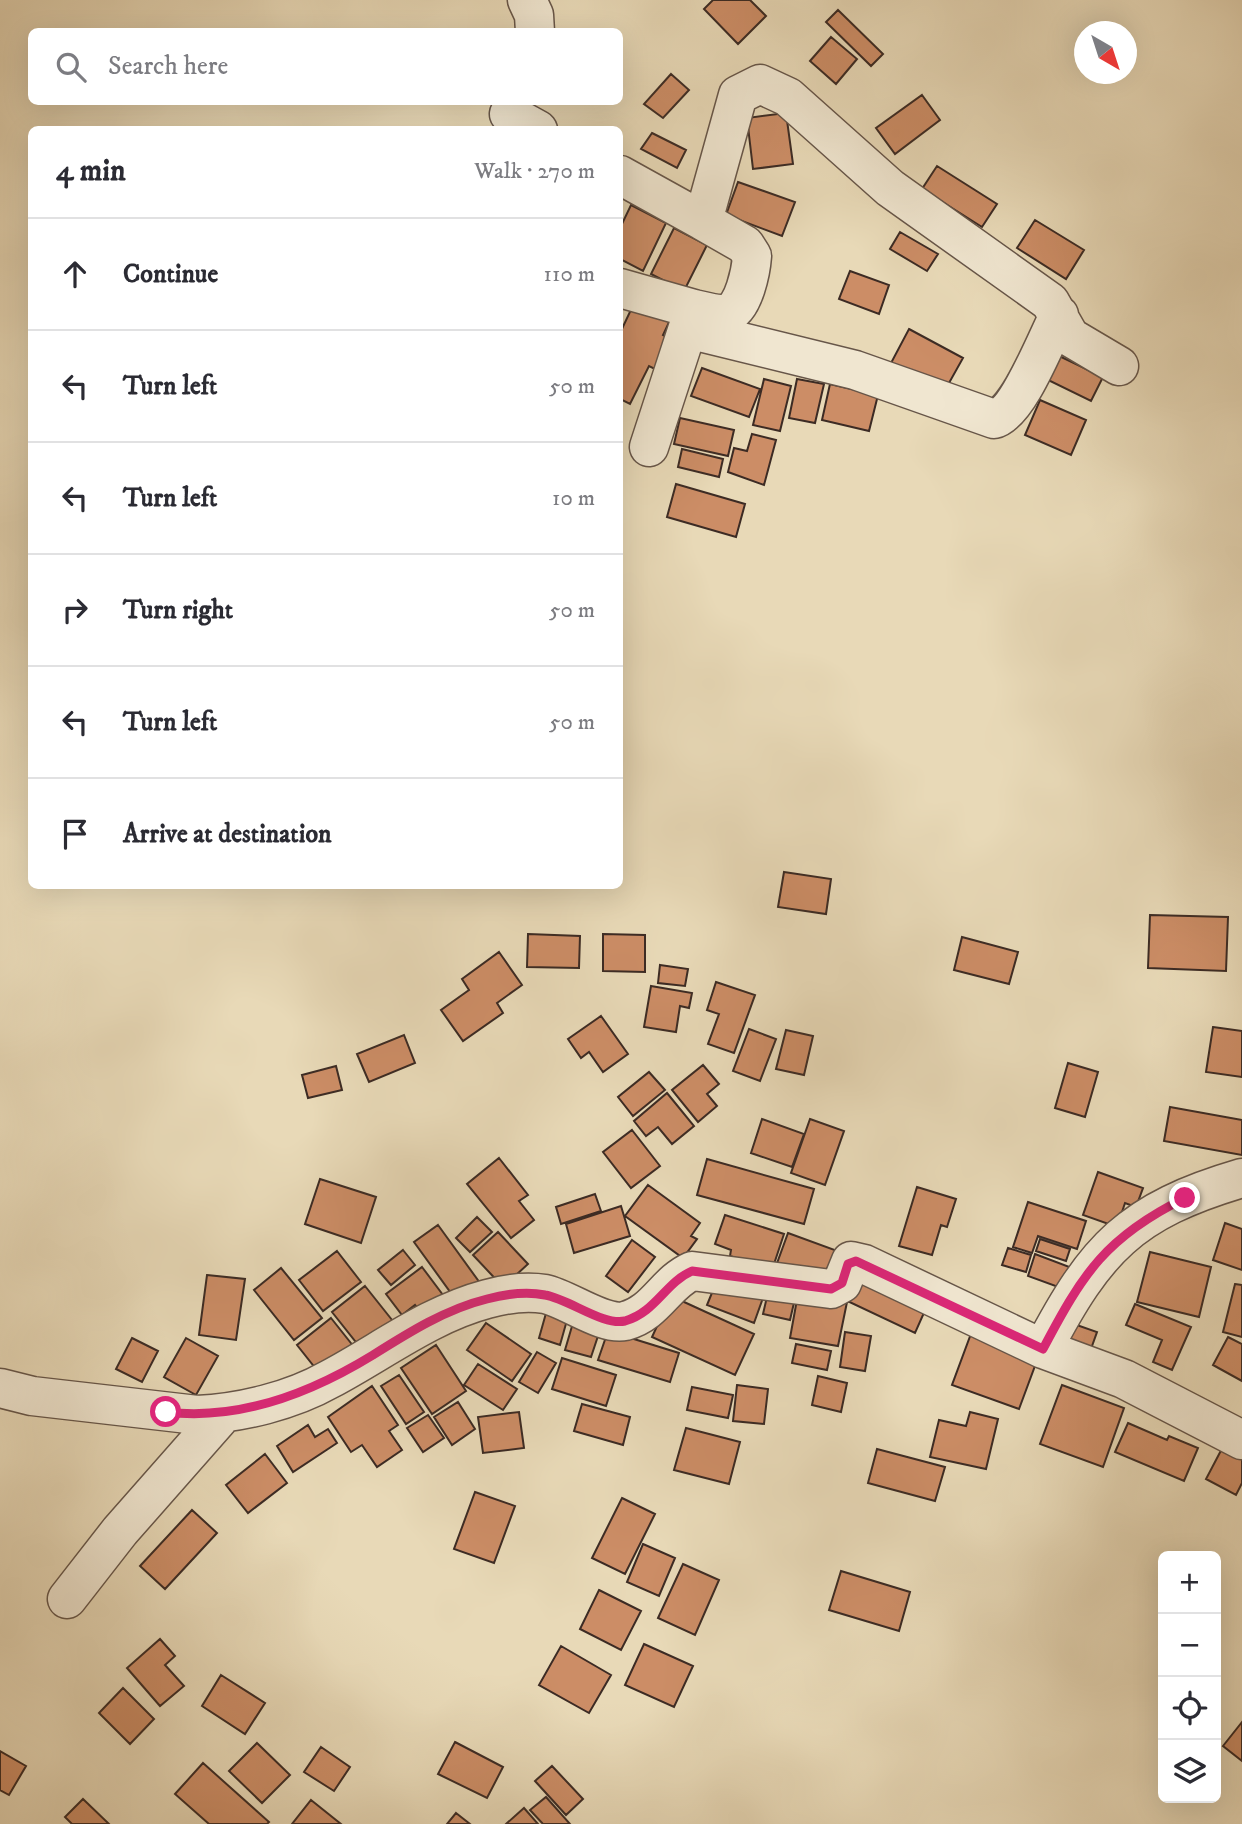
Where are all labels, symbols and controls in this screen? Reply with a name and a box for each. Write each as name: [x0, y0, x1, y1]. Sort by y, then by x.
north arrow: [1074, 21, 1137, 84]
search box: [28, 28, 623, 105]
icon: search: [52, 48, 90, 86]
text: Search here: [108, 50, 228, 83]
text: 4 min: [56, 153, 126, 190]
text: Walk · 270 m: [474, 157, 595, 186]
icon: ahead: [56, 255, 94, 293]
text: Continue: [123, 258, 218, 291]
text: 110 m: [544, 260, 595, 289]
icon: left: [56, 367, 94, 405]
text: Turn left: [123, 370, 217, 403]
text: 50 m: [549, 372, 595, 401]
icon: left: [56, 479, 94, 517]
text: Turn left: [123, 482, 217, 515]
text: 10 m: [552, 484, 595, 513]
icon: right: [56, 591, 94, 629]
text: Turn right: [123, 594, 233, 627]
text: 50 m: [549, 596, 595, 625]
icon: left: [56, 703, 94, 741]
text: Turn left: [123, 706, 217, 739]
text: 50 m: [549, 708, 595, 737]
icon: arrive: [56, 815, 94, 853]
text: Arrive at destination: [123, 818, 332, 851]
route end: [1169, 1182, 1200, 1213]
route start: [150, 1396, 181, 1427]
map controls: [1158, 1551, 1221, 1803]
button: +: [1158, 1551, 1221, 1614]
button: −: [1158, 1614, 1221, 1677]
button: locate: [1158, 1677, 1221, 1740]
button: layers: [1158, 1740, 1221, 1803]

